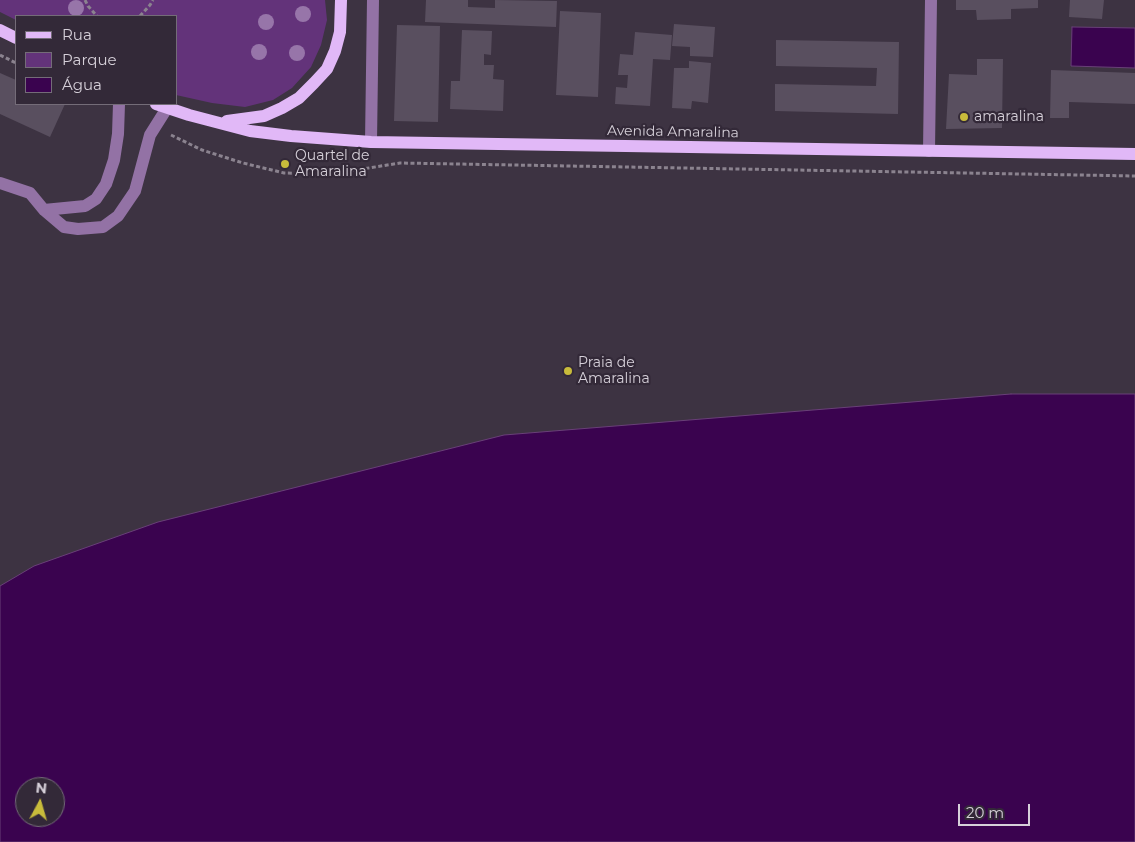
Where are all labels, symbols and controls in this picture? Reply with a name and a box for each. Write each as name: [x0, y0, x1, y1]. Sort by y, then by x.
legend: [15, 15, 178, 105]
text: Rua: [62, 25, 92, 44]
text: Parque: [62, 50, 117, 69]
text: Água: [62, 75, 102, 94]
place label: amaralina: [974, 109, 1044, 125]
marker: amaralina: [958, 111, 970, 123]
street label: Avenida Amaralina: [607, 122, 739, 142]
place label: Quartel de Amaralina: [295, 148, 369, 180]
marker: Quartel de Amaralina: [279, 158, 291, 170]
place label: Praia de Amaralina: [578, 355, 650, 388]
marker: Praia de Amaralina: [562, 365, 574, 377]
north arrow: [15, 777, 65, 827]
text: N: [35, 779, 48, 798]
scale bar: [960, 794, 1032, 826]
text: 20 m: [966, 803, 1004, 822]

